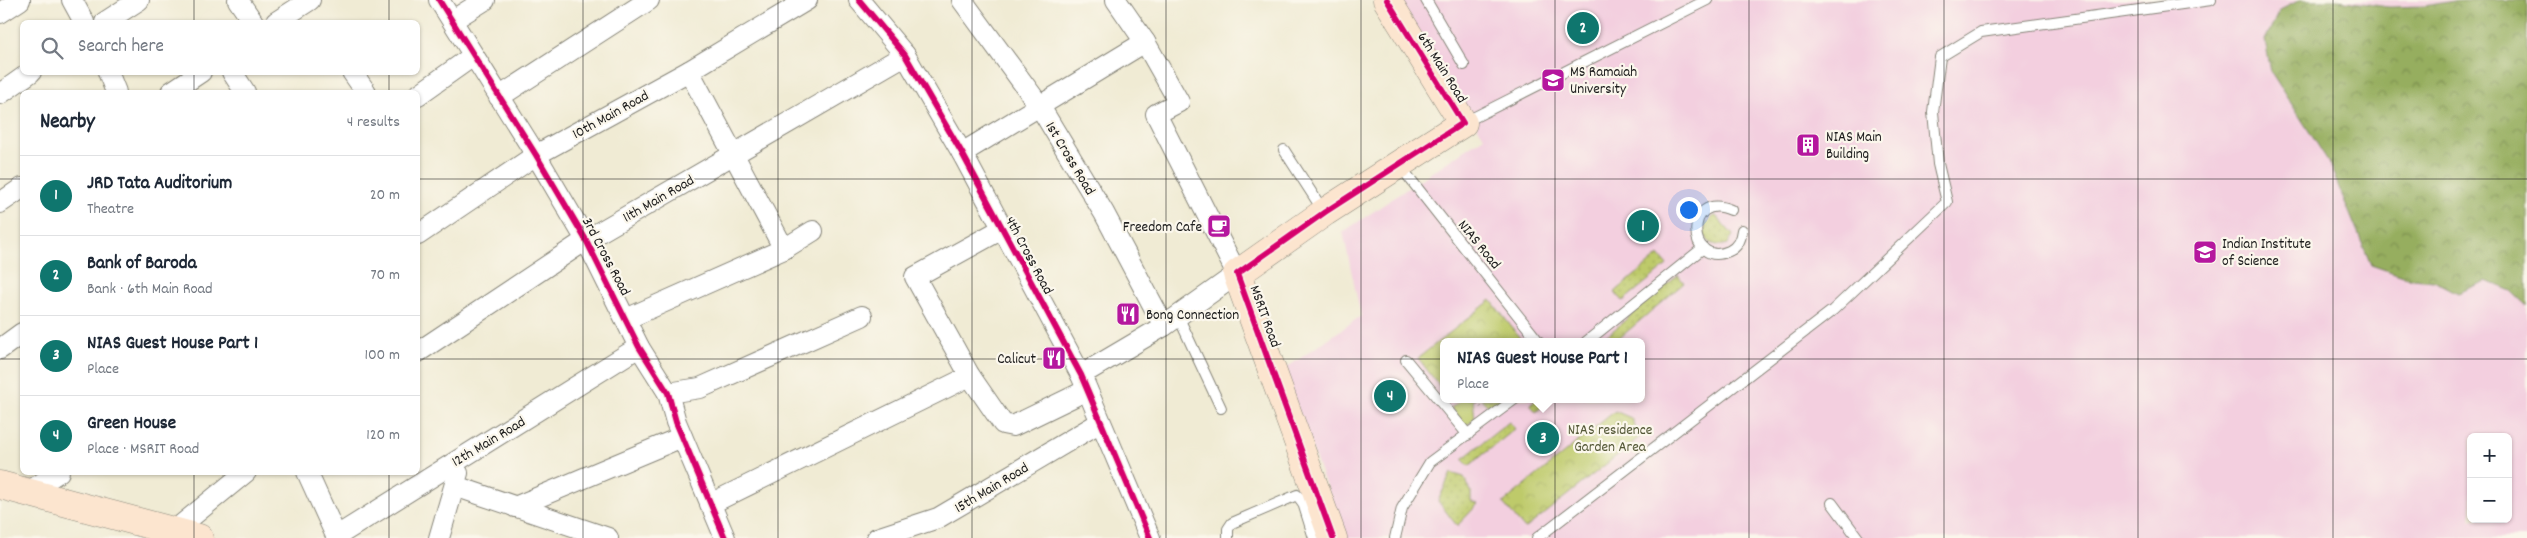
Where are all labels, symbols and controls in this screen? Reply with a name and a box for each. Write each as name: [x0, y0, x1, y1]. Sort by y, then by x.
pin: 2: [1567, 9, 1599, 47]
search box: [20, 20, 420, 75]
street label: 6th Main Road: [1411, 28, 1472, 108]
icon: search: [38, 34, 66, 62]
text: Search here: [78, 34, 164, 61]
place label: MS Ramaiah University: [1570, 62, 1637, 101]
school or university icon: MS Ramaiah University: [1540, 67, 1566, 93]
street label: 10th Main Road: [569, 86, 653, 146]
text: Nearby: [40, 108, 95, 138]
text: 4 results: [347, 111, 400, 134]
street label: 1st Cross Road: [1039, 118, 1100, 200]
place label: NIAS Main Building: [1826, 127, 1882, 166]
building icon: NIAS Main Building: [1795, 132, 1821, 158]
street label: 11th Main Road: [619, 170, 699, 229]
text: JRD Tata Auditorium: [87, 171, 232, 198]
text: 1: [54, 184, 58, 207]
text: 20 m: [370, 184, 400, 207]
your location: [1676, 197, 1702, 223]
text: Theatre: [87, 198, 134, 221]
pin: 1: [1627, 207, 1659, 245]
street label: 4th Cross Road: [998, 213, 1058, 299]
cafe icon: Freedom Cafe: [1206, 213, 1232, 239]
street label: 3rd Cross Road: [575, 214, 635, 300]
street label: NIAS Road: [1452, 216, 1505, 275]
place label: Freedom Cafe: [1123, 217, 1202, 239]
place label: Indian Institute of Science: [2222, 234, 2311, 273]
school or university icon: Indian Institute of Science: [2192, 239, 2218, 265]
text: Bank of Baroda: [87, 251, 197, 278]
text: 2: [53, 264, 60, 287]
text: 70 m: [370, 264, 400, 287]
text: Bank · 6th Main Road: [87, 278, 213, 301]
street label: MSRIT Road: [1243, 282, 1286, 351]
restaurant icon: Bong Connection: [1115, 301, 1141, 327]
place label: Bong Connection: [1146, 305, 1239, 327]
text: NIAS Guest House Part 1: [87, 331, 258, 358]
popup: [1440, 338, 1645, 403]
text: 3: [52, 344, 60, 367]
text: 100 m: [364, 344, 400, 367]
restaurant icon: Calicut: [1041, 345, 1067, 371]
text: NIAS Guest House Part 1: [1457, 346, 1628, 373]
place label: Calicut: [997, 349, 1036, 371]
text: Place: [87, 358, 119, 381]
text: Place: [1457, 373, 1489, 396]
pin: 4: [1374, 377, 1406, 415]
text: Green House: [87, 411, 176, 438]
street label: 12th Main Road: [448, 412, 530, 473]
pin: 3: [1527, 419, 1559, 457]
park label: NIAS residence Garden Area: [1568, 420, 1653, 459]
text: 4: [53, 424, 59, 447]
text: 120 m: [366, 424, 400, 447]
map controls: [2467, 433, 2512, 523]
button: +: [2467, 433, 2512, 478]
text: Place · MSRIT Road: [87, 438, 199, 461]
street label: 15th Main Road: [951, 458, 1033, 520]
button: −: [2467, 478, 2512, 523]

